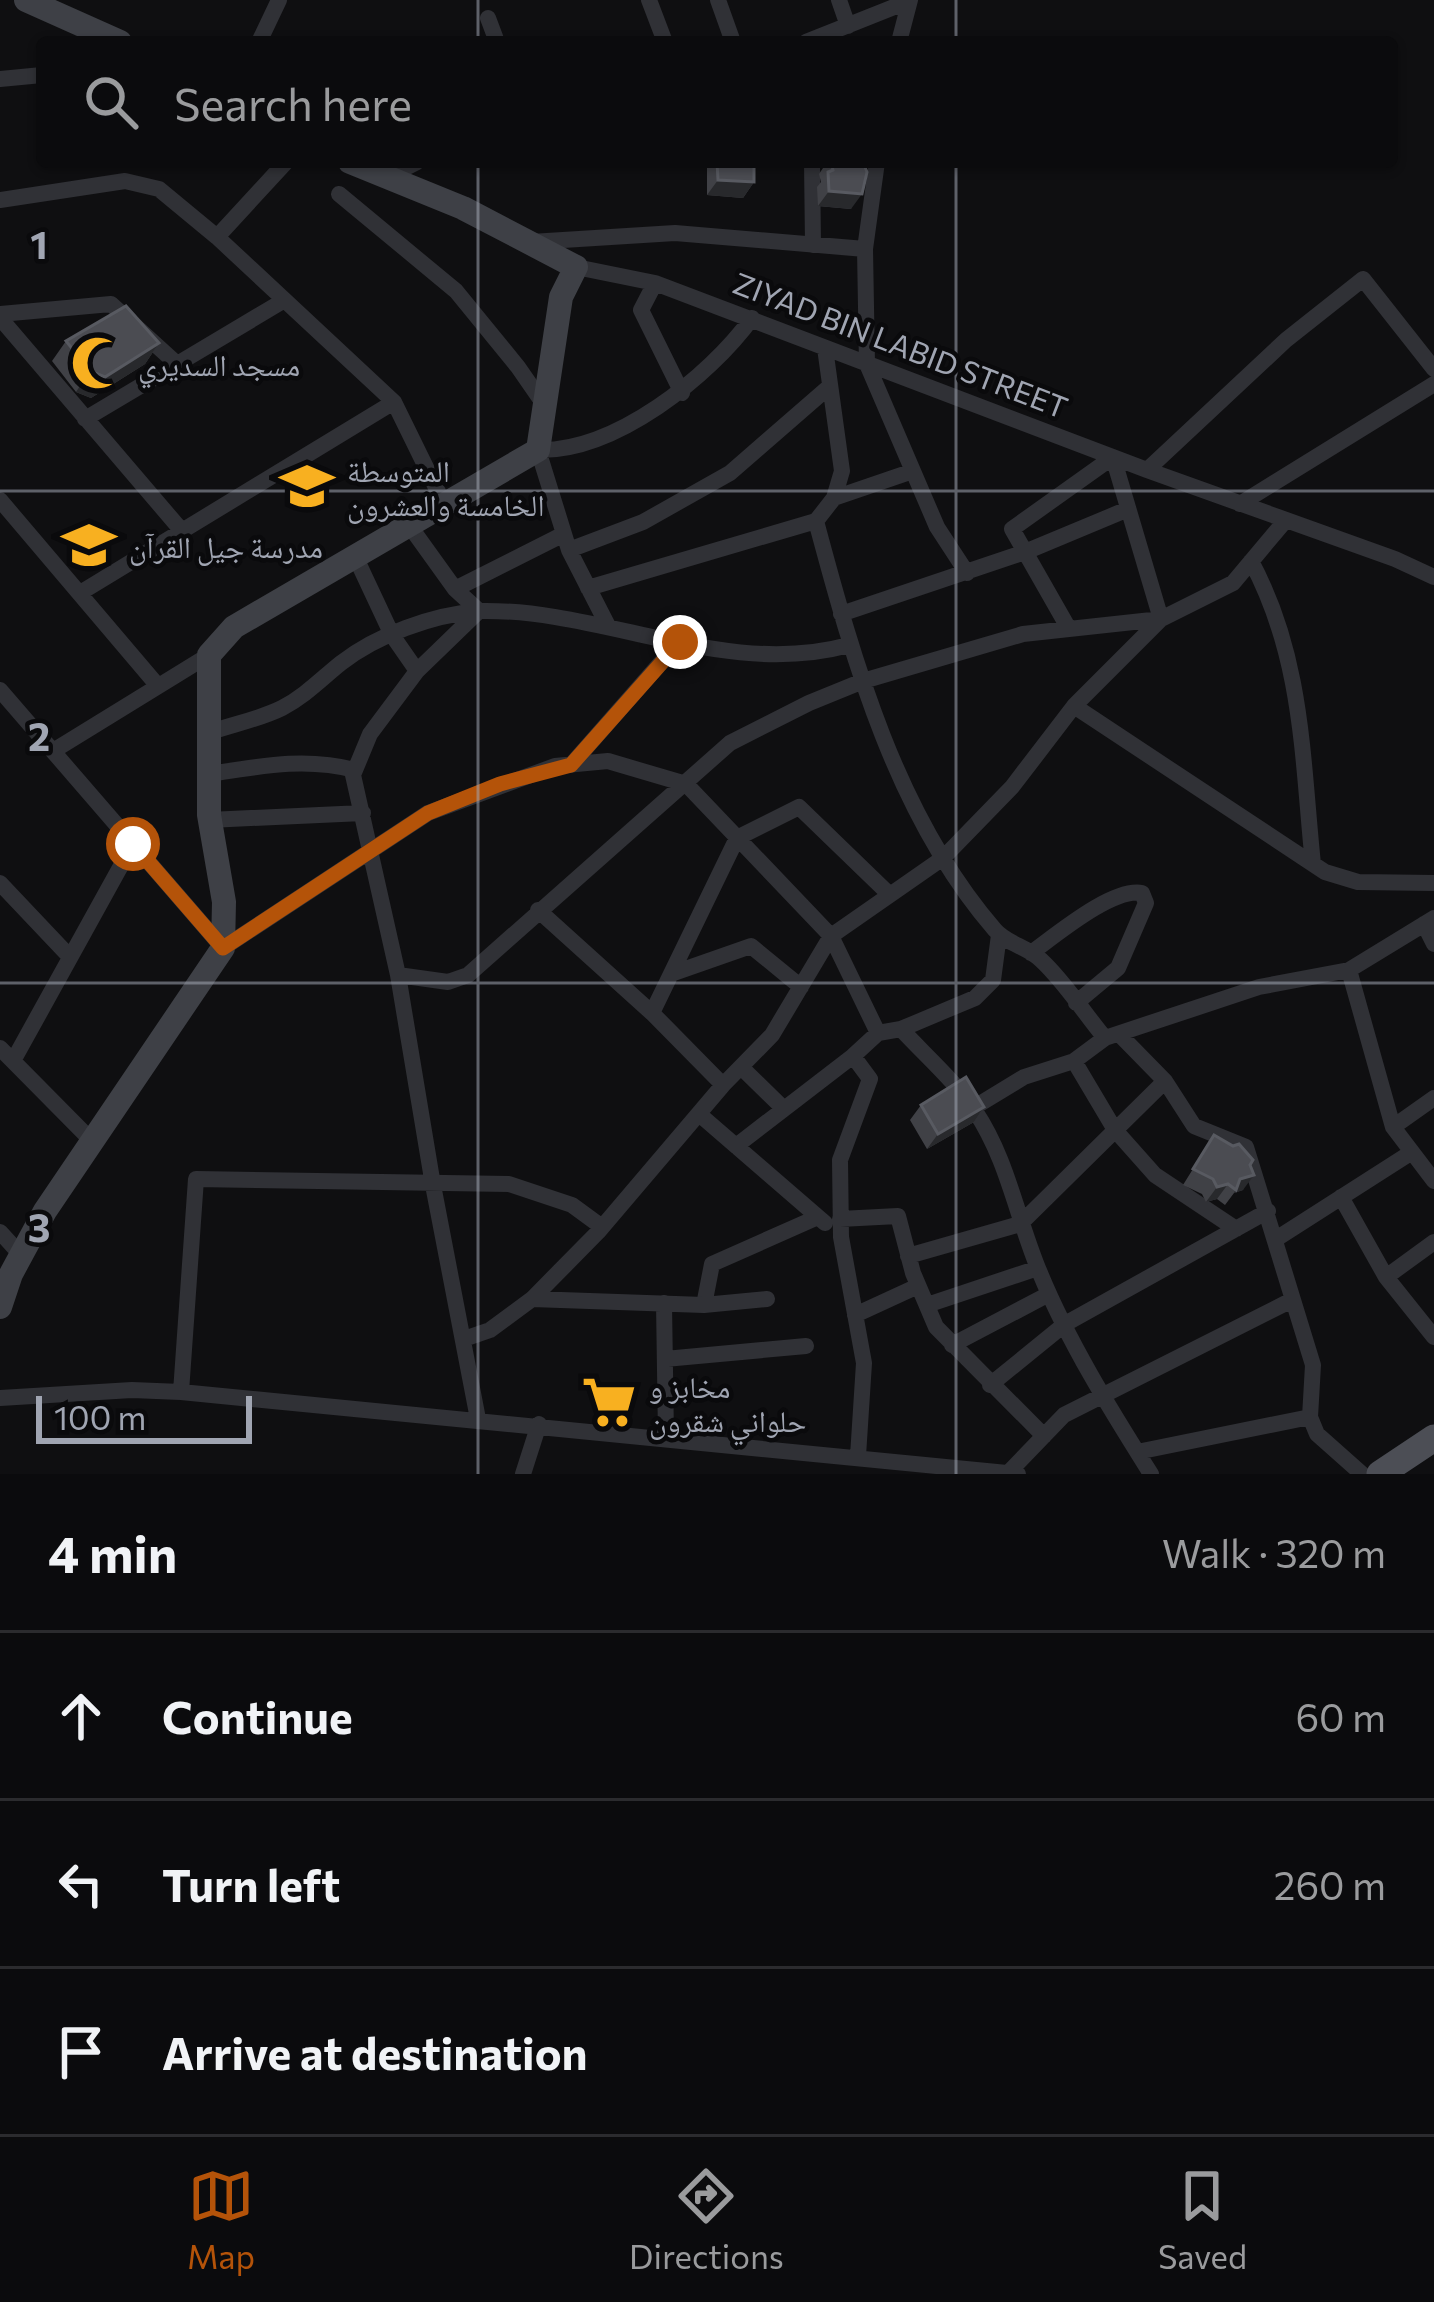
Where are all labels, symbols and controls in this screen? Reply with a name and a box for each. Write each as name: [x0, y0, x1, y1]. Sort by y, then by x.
search box: [36, 36, 1398, 168]
icon: search: [78, 69, 144, 135]
text: Search here: [174, 75, 412, 130]
text: 1: [30, 219, 48, 267]
street label: ZIYAD BIN LABID STREET: [729, 263, 1073, 425]
mosque icon: مسجد السديري: [69, 334, 127, 392]
place label: مسجد السديري: [138, 345, 300, 389]
place label: المتوسطة الخامسة والعشرون: [347, 451, 545, 524]
school or university icon: المتوسطة الخامسة والعشرون: [278, 457, 336, 515]
school or university icon: مدرسة جيل القرآن: [60, 516, 118, 574]
place label: مدرسة جيل القرآن: [129, 527, 323, 566]
route end: [653, 615, 707, 669]
text: 2: [28, 711, 50, 759]
route start: [106, 817, 160, 871]
text: 3: [28, 1202, 50, 1250]
place label: مخابز و حلواني شقرون: [649, 1367, 806, 1445]
supermarket icon: مخابز و حلواني شقرون: [580, 1373, 638, 1431]
scale bar: [36, 1390, 252, 1443]
text: 100 m: [54, 1396, 146, 1437]
text: 4 min: [48, 1521, 177, 1584]
text: Walk · 320 m: [1162, 1528, 1386, 1576]
icon: ahead: [48, 1683, 114, 1749]
text: Continue: [162, 1688, 353, 1743]
text: 60 m: [1295, 1692, 1386, 1740]
icon: left: [48, 1851, 114, 1917]
text: Turn left: [162, 1856, 340, 1911]
text: 260 m: [1274, 1860, 1386, 1908]
icon: arrive: [48, 2019, 114, 2085]
text: Arrive at destination: [162, 2024, 588, 2079]
tab: Map: [187, 2163, 255, 2276]
tab: Directions: [629, 2163, 784, 2276]
tab: Saved: [1158, 2163, 1247, 2276]

